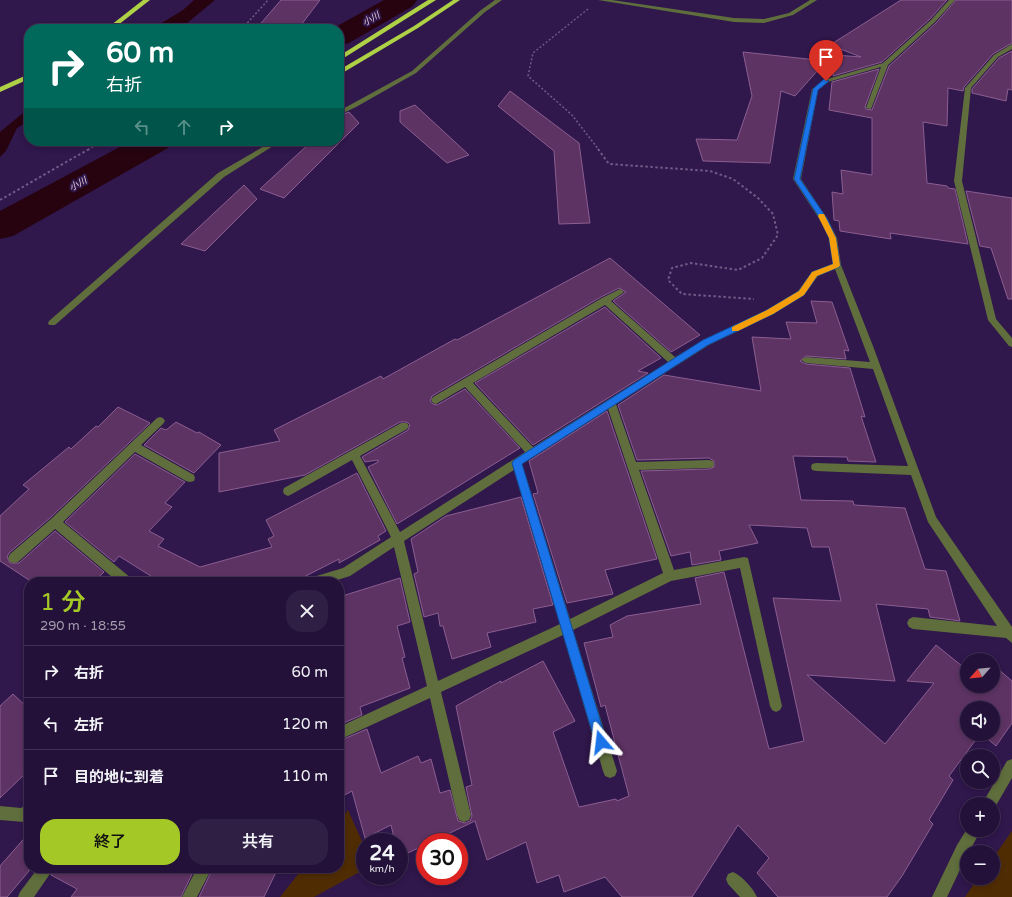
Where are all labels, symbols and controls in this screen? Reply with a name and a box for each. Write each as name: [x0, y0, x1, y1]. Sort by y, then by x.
water label: 小川: [361, 10, 383, 29]
text: 60 m: [106, 36, 174, 70]
icon: right: [40, 40, 92, 92]
pin: [809, 40, 843, 81]
icon: arrive: [815, 46, 837, 68]
text: 右折: [106, 74, 142, 96]
icon: left: [131, 116, 153, 138]
icon: ahead: [173, 116, 195, 138]
icon: right: [215, 116, 237, 138]
water label: 小川: [68, 175, 90, 194]
text: 1 分: [40, 588, 85, 617]
button: close: [286, 590, 328, 632]
text: 290 m · 18:55: [40, 618, 126, 634]
north arrow: [960, 653, 1000, 693]
map controls: [960, 653, 1000, 885]
icon: right: [40, 661, 62, 683]
text: 60 m: [291, 663, 328, 681]
text: 右折: [74, 664, 104, 682]
button: sound: [960, 701, 1000, 741]
icon: left: [40, 713, 62, 735]
text: 120 m: [282, 715, 328, 733]
text: 左折: [74, 716, 104, 734]
position arrow: [580, 721, 622, 763]
button: search: [960, 749, 1000, 789]
icon: arrive: [40, 765, 62, 787]
text: 110 m: [282, 767, 328, 785]
text: 目的地に到着: [74, 768, 164, 786]
button: +: [960, 797, 1000, 837]
button: 終了: [40, 819, 180, 865]
button: 共有: [188, 819, 328, 865]
speed limit sign: 30: [416, 833, 468, 885]
text: 24: [369, 842, 395, 866]
button: −: [960, 845, 1000, 885]
text: km/h: [369, 863, 395, 875]

